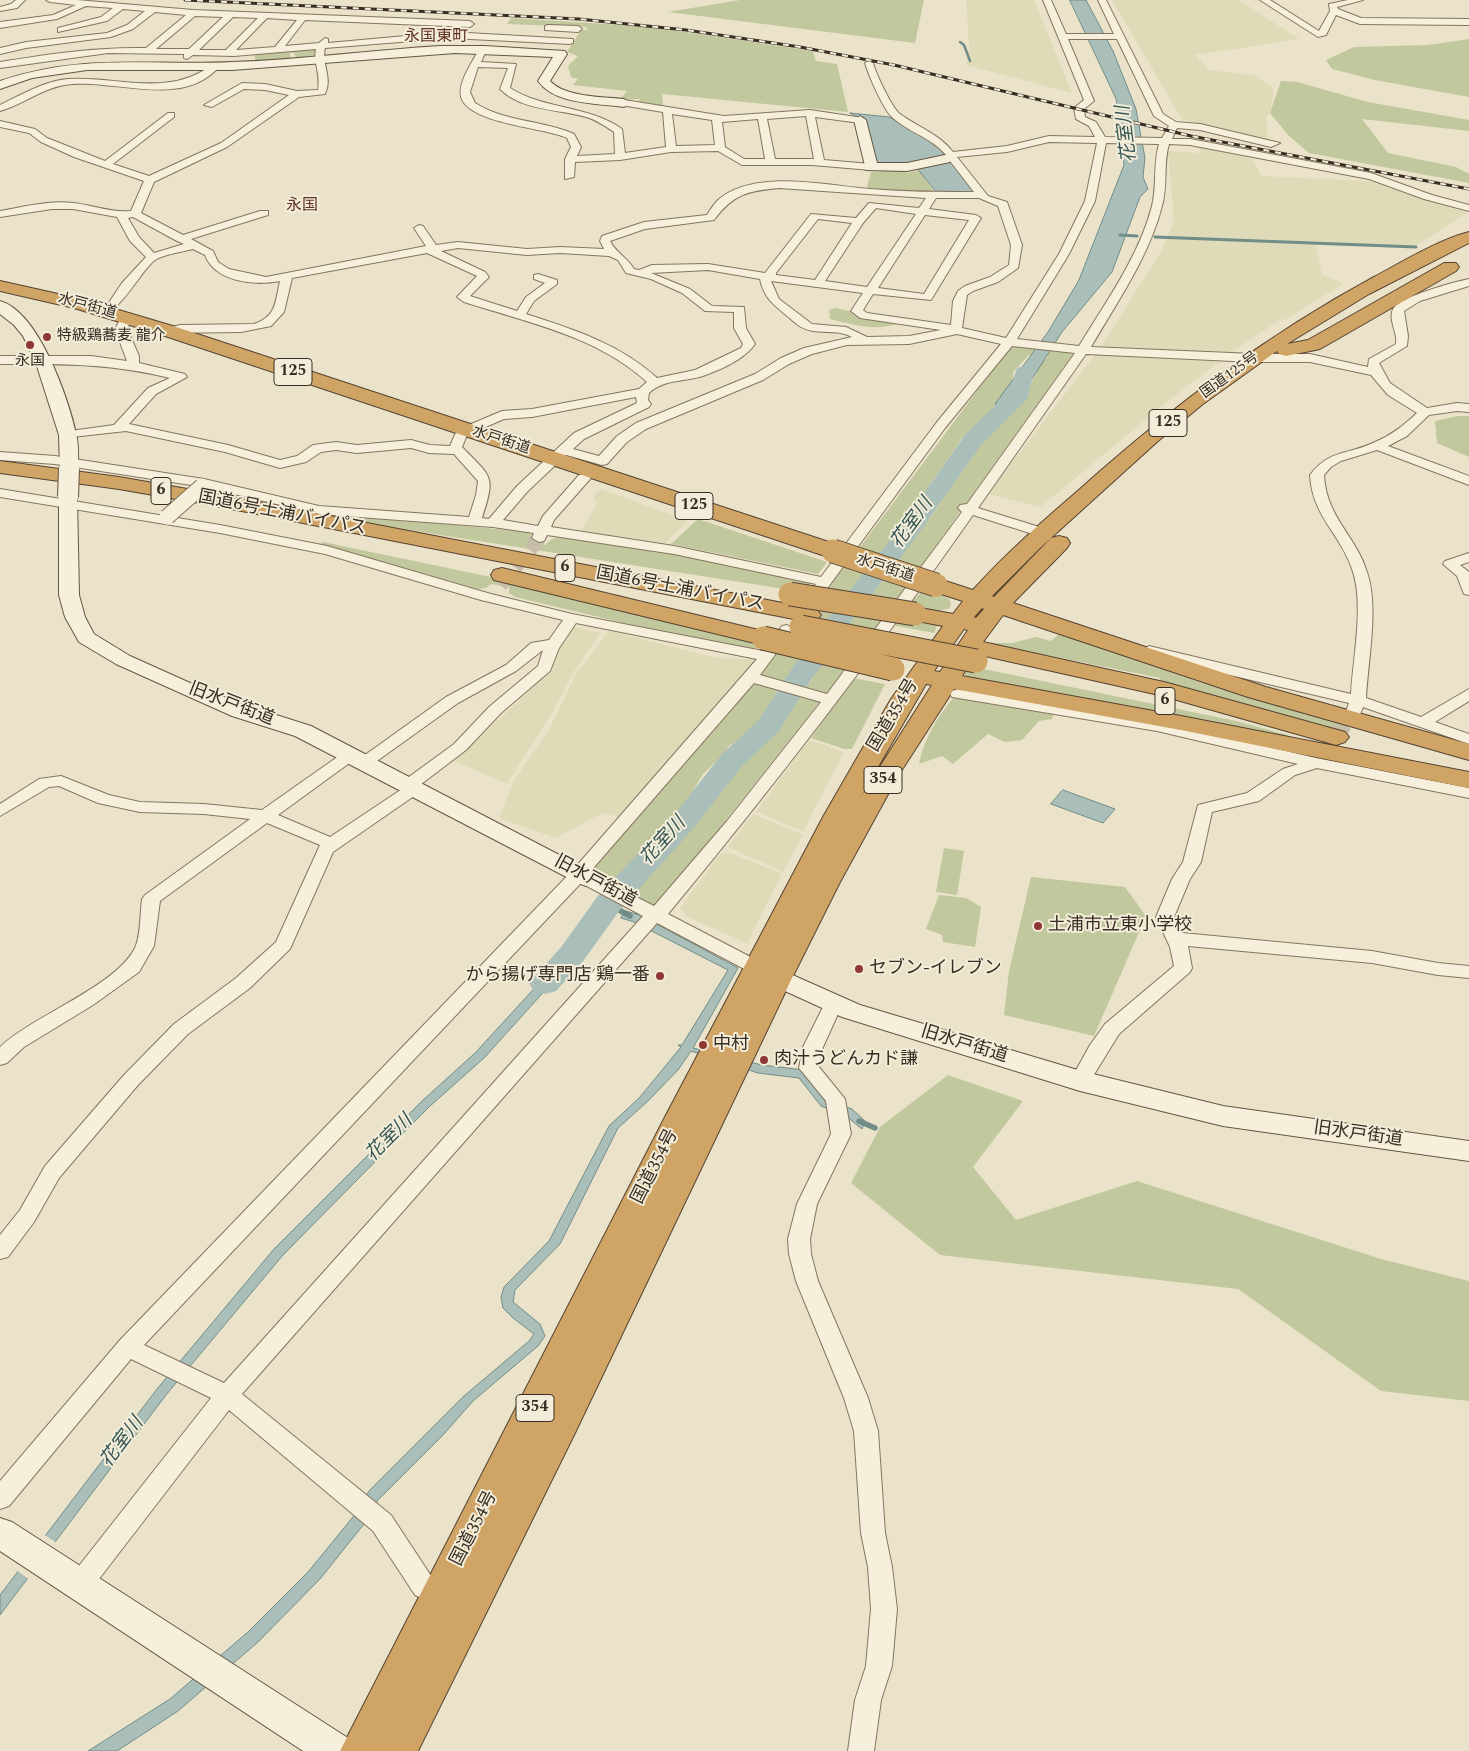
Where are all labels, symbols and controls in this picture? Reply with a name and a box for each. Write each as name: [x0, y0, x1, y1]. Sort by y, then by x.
district label: 永国東町: [404, 28, 468, 48]
water label: 花室川: [1113, 104, 1143, 164]
district label: 永国: [286, 197, 318, 217]
street label: 水戸街道: [56, 291, 118, 323]
place label: 特級鶏蕎麦 龍介: [57, 328, 166, 346]
marker: 特級鶏蕎麦 龍介: [41, 331, 53, 343]
marker: 永国: [24, 339, 36, 351]
street label: 国道125号: [1197, 349, 1263, 403]
place label: 永国: [15, 353, 45, 371]
road number: 125: [274, 358, 312, 386]
road number: 125: [1149, 409, 1187, 436]
street label: 水戸街道: [470, 423, 532, 459]
road number: 6: [151, 478, 171, 504]
street label: 国道6号土浦バイパス: [196, 487, 368, 541]
road number: 125: [675, 492, 713, 520]
water label: 花室川: [887, 494, 939, 554]
street label: 水戸街道: [854, 551, 916, 587]
road number: 6: [555, 554, 575, 582]
street label: 国道6号土浦バイパス: [594, 563, 766, 617]
street label: 国道354号: [864, 676, 924, 756]
street label: 旧水戸街道: [185, 679, 277, 731]
road number: 6: [1155, 688, 1175, 714]
road number: 354: [864, 766, 902, 794]
water label: 花室川: [636, 813, 692, 871]
street label: 旧水戸街道: [550, 851, 640, 913]
place label: 土浦市立東小学校: [1048, 915, 1192, 937]
marker: 土浦市立東小学校: [1032, 920, 1044, 932]
place label: セブン-イレブン: [869, 958, 1002, 980]
marker: セブン-イレブン: [853, 963, 865, 975]
place label: から揚げ専門店 鶏一番: [466, 965, 650, 987]
marker: から揚げ専門店 鶏一番: [654, 970, 666, 982]
street label: 旧水戸街道: [918, 1022, 1010, 1068]
place label: 中村: [713, 1034, 749, 1056]
marker: 中村: [697, 1039, 709, 1051]
place label: 肉汁うどんカド謙: [774, 1049, 918, 1071]
marker: 肉汁うどんカド謙: [758, 1054, 770, 1066]
water label: 花室川: [362, 1111, 418, 1167]
street label: 旧水戸街道: [1312, 1118, 1404, 1152]
street label: 国道354号: [628, 1126, 684, 1208]
road number: 354: [516, 1395, 554, 1422]
water label: 花室川: [97, 1413, 149, 1473]
street label: 国道354号: [447, 1488, 503, 1570]

